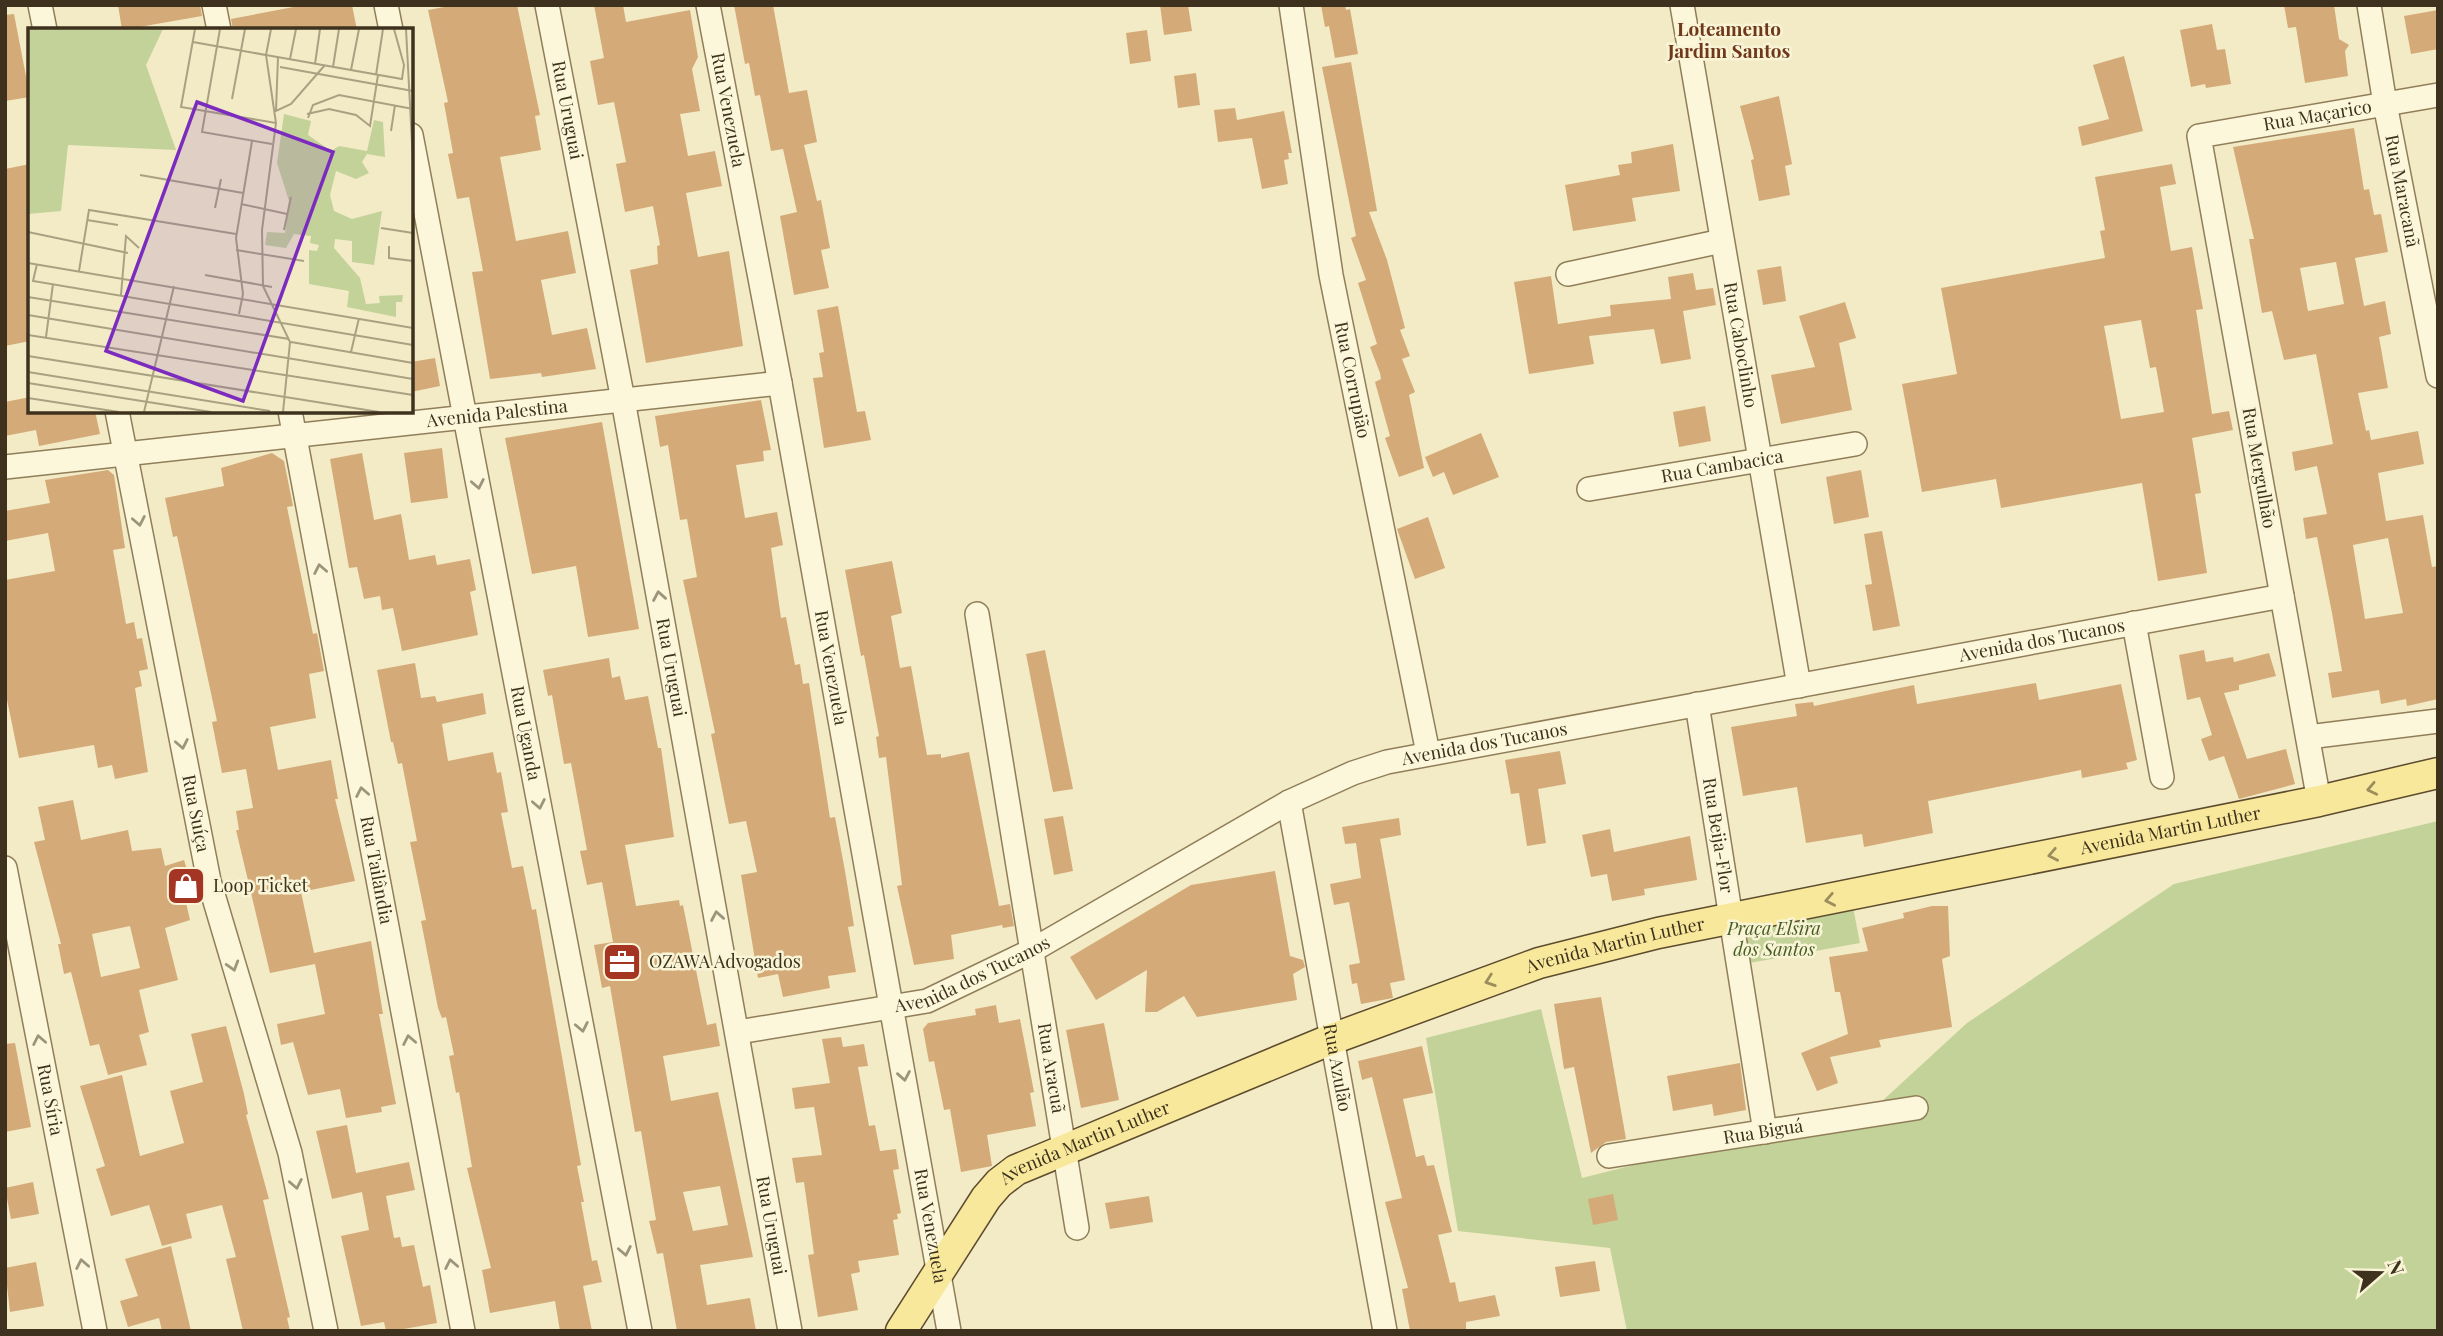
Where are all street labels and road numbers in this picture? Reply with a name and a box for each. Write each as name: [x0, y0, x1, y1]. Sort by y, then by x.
street label: Rua Venezuela: [706, 51, 752, 169]
street label: Rua Uruguai: [547, 58, 589, 161]
street label: Rua Maçarico: [2261, 94, 2374, 136]
street label: Rua Maracanã: [2380, 132, 2426, 249]
street label: Rua Caboclinho: [1719, 280, 1764, 410]
street label: Rua Corrupião: [1330, 319, 1377, 440]
street label: Avenida Palestina: [424, 393, 569, 432]
street label: Rua Mergulhão: [2238, 405, 2282, 530]
street label: Rua Cambacica: [1659, 443, 1785, 488]
street label: Rua Venezuela: [810, 608, 854, 727]
street label: Avenida dos Tucanos: [1956, 612, 2127, 667]
street label: Rua Uruguai: [651, 616, 693, 719]
street label: Rua Uganda: [506, 684, 547, 782]
street label: Avenida dos Tucanos: [1399, 716, 1569, 770]
street label: Rua Suíça: [177, 772, 216, 854]
street label: Rua Beija-Flor: [1698, 776, 1740, 895]
street label: Avenida Martin Luther: [2077, 800, 2263, 860]
street label: Rua Tailândia: [355, 814, 399, 926]
street label: Avenida Martin Luther: [1521, 911, 1707, 978]
street label: Avenida dos Tucanos: [892, 930, 1054, 1017]
street label: Rua Aracuã: [1033, 1021, 1071, 1115]
street label: Rua Azulão: [1318, 1021, 1358, 1114]
street label: Rua Síria: [32, 1062, 70, 1137]
street label: Avenida Martin Luther: [993, 1095, 1173, 1190]
street label: Rua Biguá: [1721, 1113, 1805, 1149]
street label: Rua Venezuela: [909, 1166, 953, 1285]
street label: Rua Uruguai: [751, 1174, 793, 1277]

